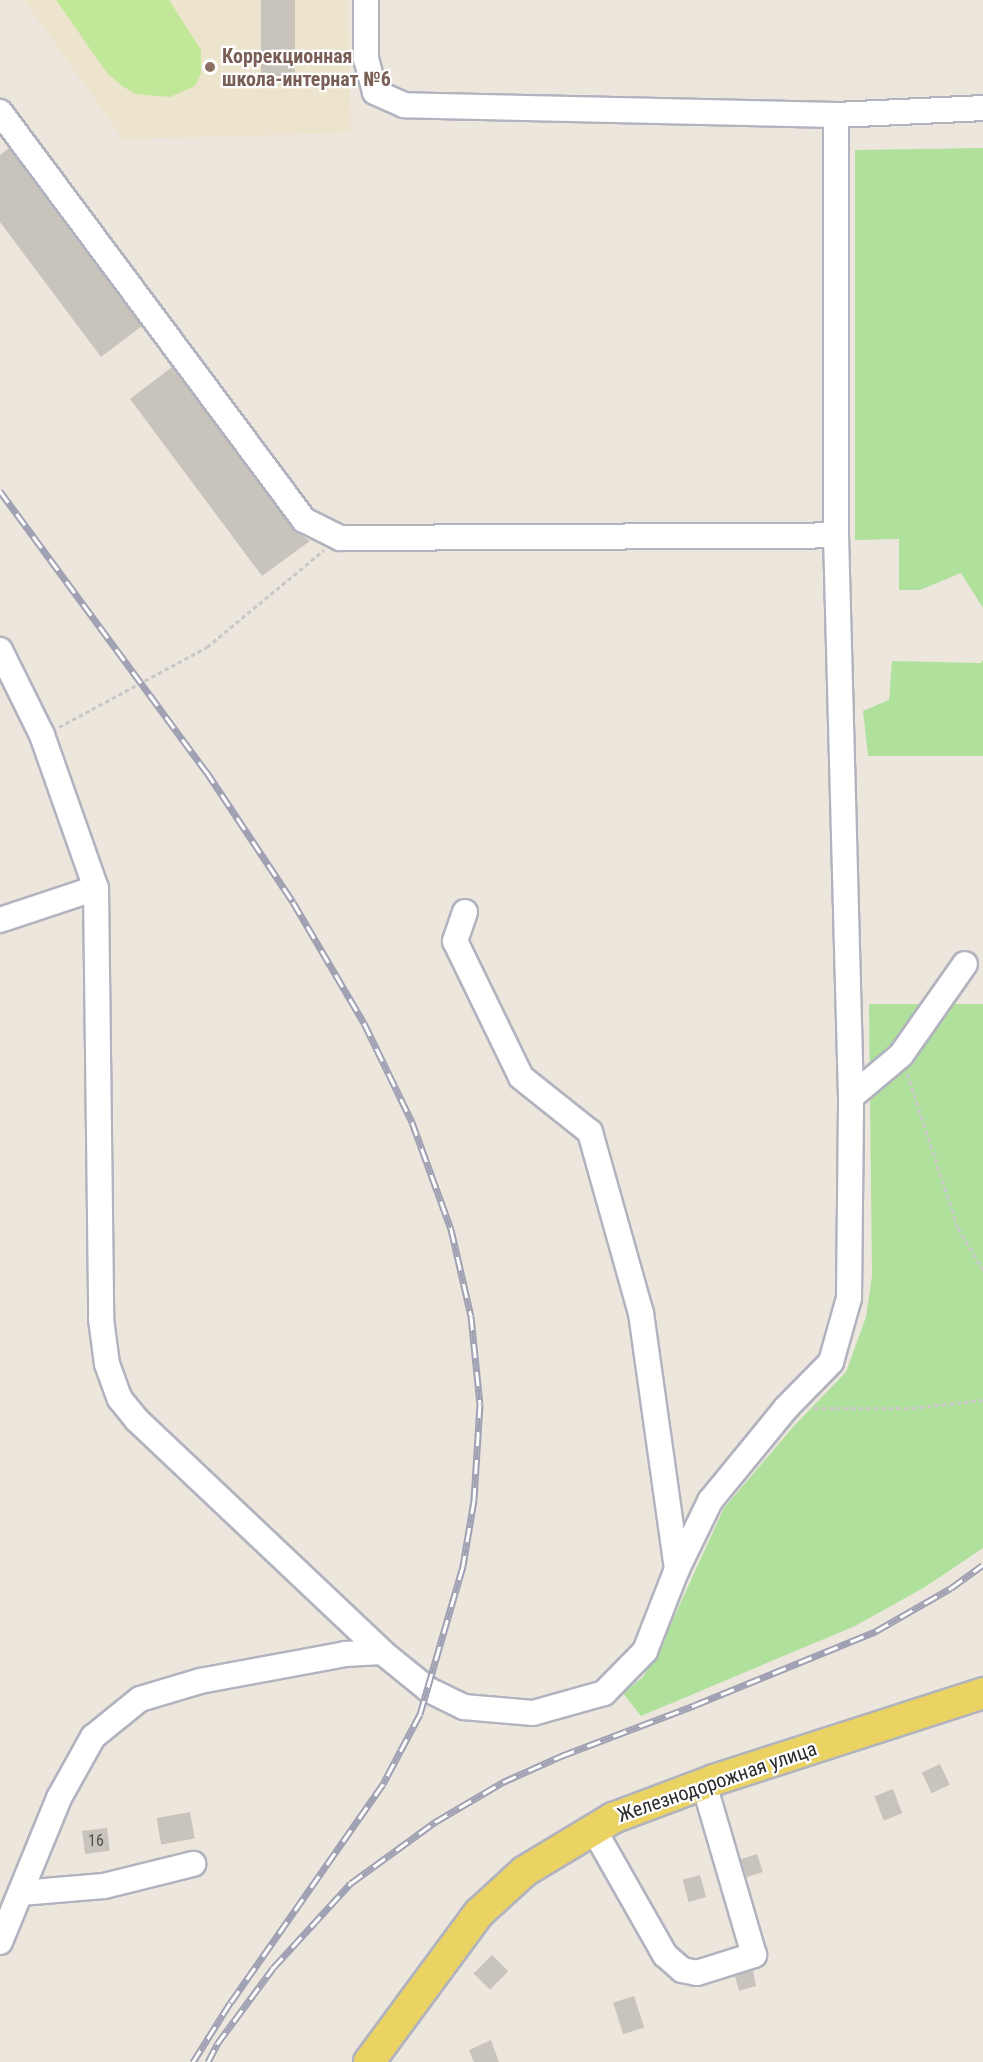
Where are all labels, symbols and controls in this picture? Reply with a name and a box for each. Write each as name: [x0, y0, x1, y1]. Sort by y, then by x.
place label: Коррекционная школа-интернат №6: [222, 44, 391, 91]
marker: Коррекционная школа-интернат №6: [203, 60, 217, 74]
street label: Железнодорожная улица: [614, 1737, 820, 1827]
house number: 16: [88, 1831, 104, 1851]

